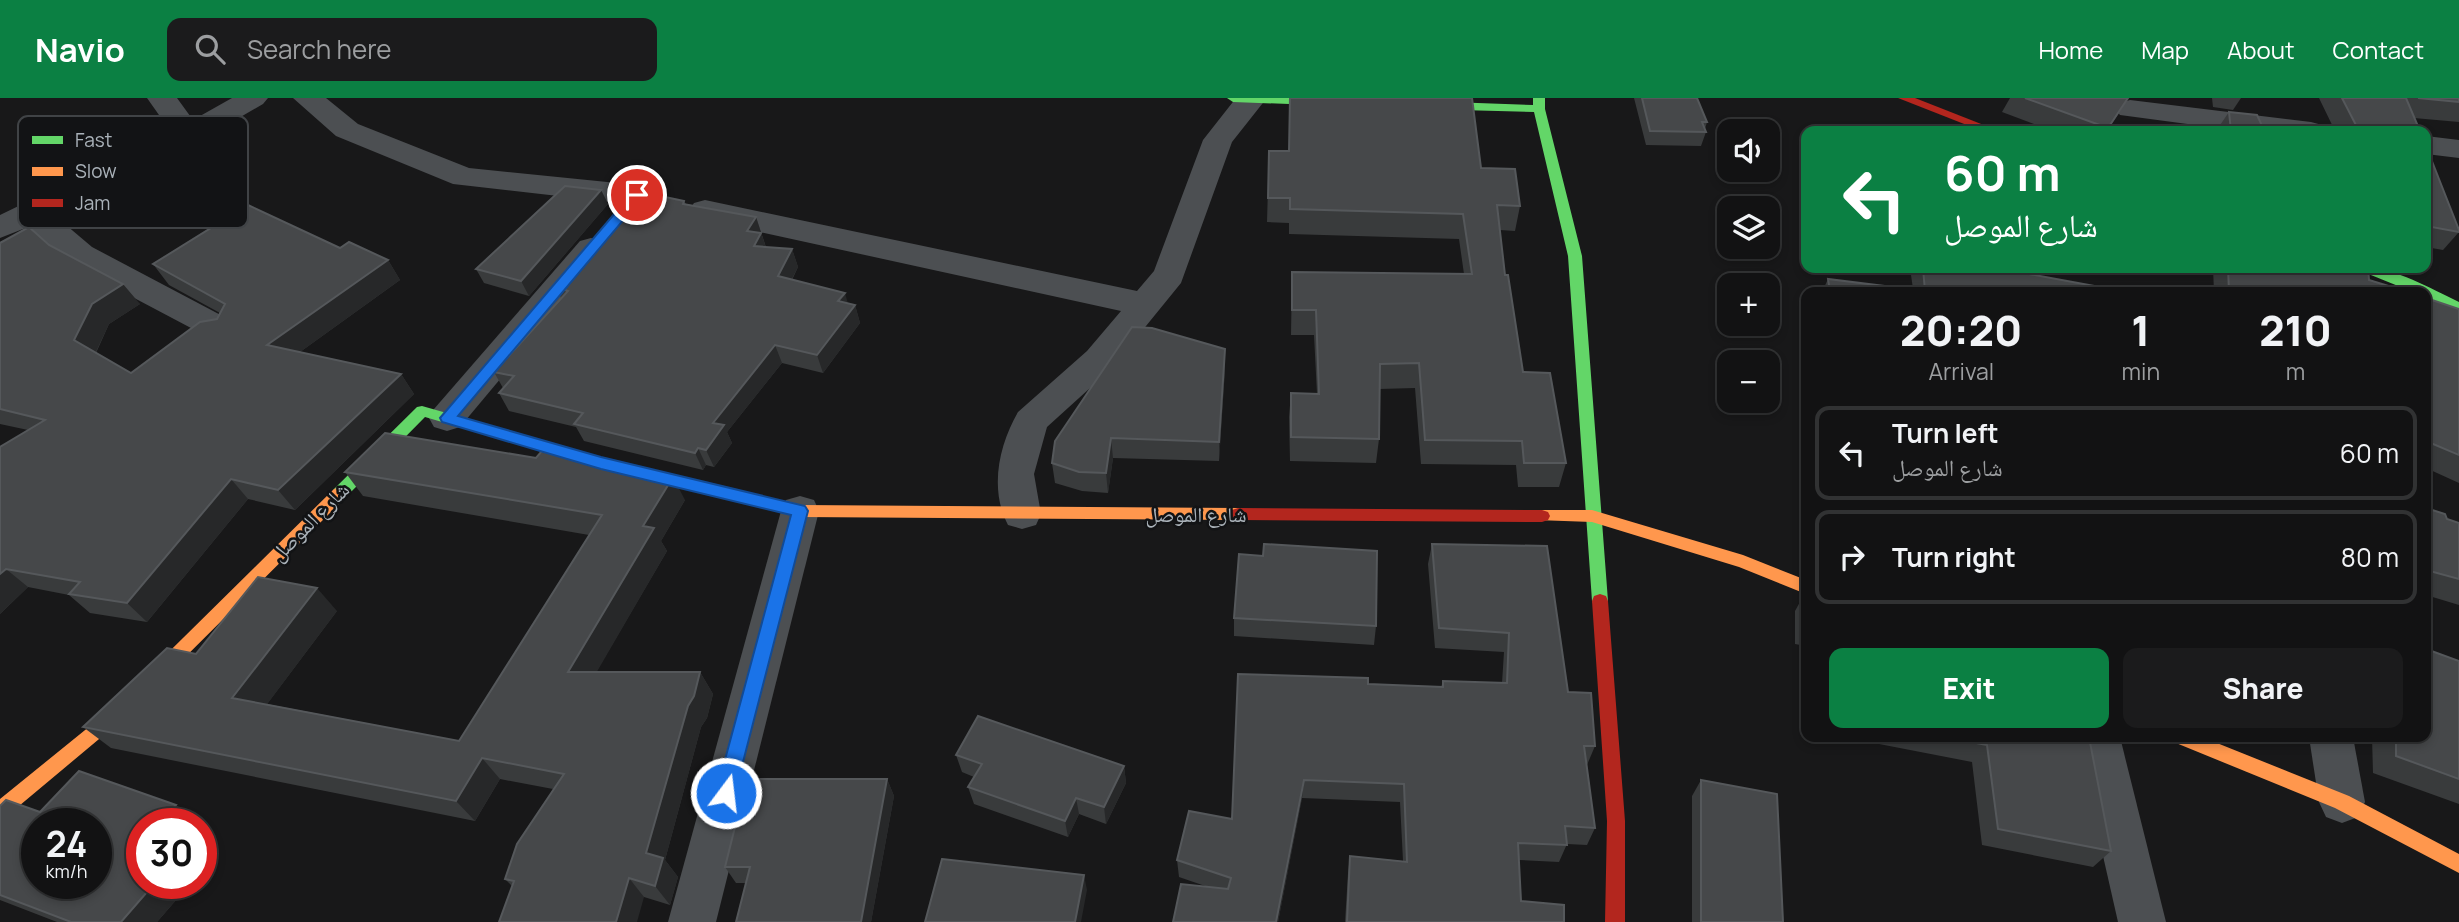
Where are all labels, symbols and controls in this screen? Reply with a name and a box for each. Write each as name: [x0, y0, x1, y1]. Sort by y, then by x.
search box: [167, 18, 657, 81]
text: Navio: [35, 27, 125, 72]
icon: search: [191, 30, 229, 68]
text: Search here: [247, 31, 391, 67]
text: Home: [2038, 33, 2103, 66]
text: Map: [2141, 33, 2189, 66]
text: About: [2227, 33, 2295, 66]
text: Contact: [2333, 33, 2424, 66]
legend: [18, 116, 248, 228]
map controls: [1717, 119, 1780, 413]
button: sound: [1717, 119, 1780, 182]
text: Fast: [75, 127, 112, 153]
text: 60 m: [1944, 139, 2061, 206]
icon: left: [1829, 154, 1920, 245]
text: Slow: [75, 158, 117, 184]
pin: [607, 165, 667, 225]
icon: arrive: [618, 176, 656, 214]
text: Jam: [75, 190, 110, 216]
button: layers: [1717, 196, 1780, 259]
text: شارع الموصل: [1944, 203, 2098, 247]
button: +: [1717, 273, 1780, 336]
text: 20:20: [1900, 301, 2022, 359]
text: 1: [2131, 301, 2150, 359]
text: 210: [2259, 301, 2332, 359]
button: −: [1717, 350, 1780, 413]
text: Arrival: [1928, 355, 1994, 387]
text: min: [2122, 355, 2160, 387]
text: m: [2286, 355, 2305, 387]
text: Turn left: [1892, 415, 1999, 451]
icon: left: [1833, 434, 1871, 472]
text: 60 m: [2340, 435, 2399, 471]
text: شارع الموصل: [1892, 451, 2003, 483]
street label: شارع الموصل: [264, 476, 355, 567]
street label: شارع الموصل: [1146, 500, 1247, 528]
icon: right: [1833, 538, 1871, 576]
text: Turn right: [1892, 539, 2016, 575]
text: 80 m: [2341, 539, 2399, 575]
button: Exit: [1829, 648, 2109, 728]
button: Share: [2123, 648, 2403, 728]
position arrow: [689, 756, 763, 830]
speed limit sign: 30: [126, 808, 217, 899]
text: 24: [46, 820, 87, 868]
text: km/h: [46, 859, 87, 883]

